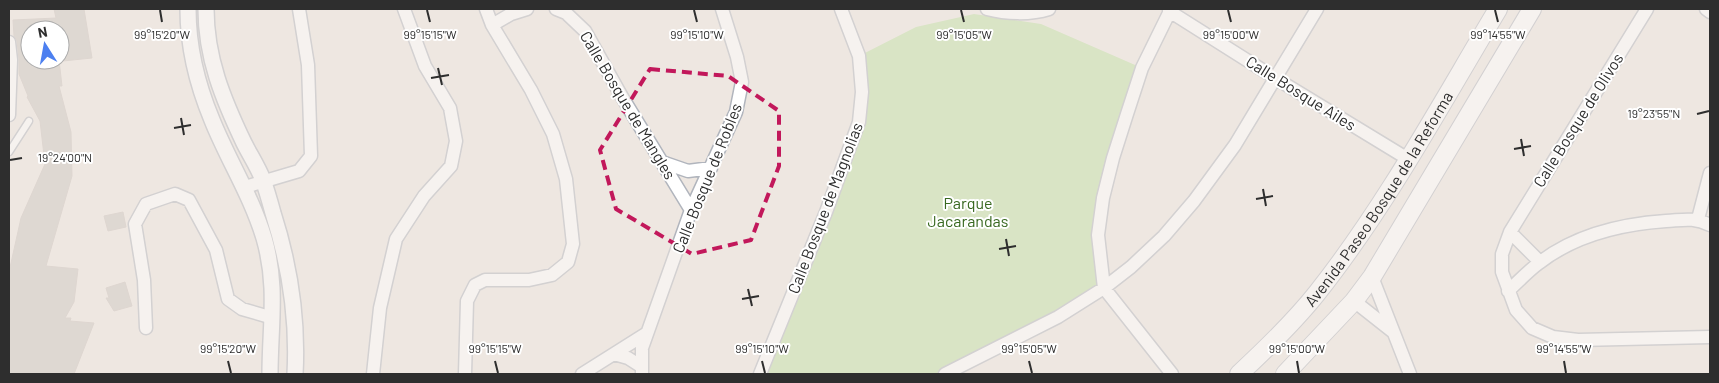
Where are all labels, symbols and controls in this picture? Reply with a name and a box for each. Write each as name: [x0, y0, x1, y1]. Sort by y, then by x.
north arrow: [20, 20, 70, 70]
text: N: [36, 23, 49, 41]
text: 99°15'20"W: [134, 27, 190, 41]
text: 99°15'15"W: [403, 27, 457, 41]
street label: Calle Bosque de Mangles: [577, 27, 680, 182]
text: 99°15'10"W: [670, 27, 724, 41]
text: 99°15'05"W: [936, 27, 992, 41]
text: 99°15'00"W: [1203, 27, 1260, 41]
text: 99°14'55"W: [1470, 27, 1526, 41]
street label: Calle Bosque de Olivos: [1529, 49, 1627, 190]
street label: Calle Bosque Ailes: [1243, 51, 1360, 134]
street label: Avenida Paseo Bosque de la Reforma: [1300, 88, 1456, 310]
street label: Calle Bosque de Robles: [668, 100, 745, 255]
text: 19°23'55"N: [1628, 106, 1680, 120]
street label: Calle Bosque de Magnolias: [783, 119, 866, 296]
text: 19°24'00"N: [38, 150, 92, 164]
park label: Parque Jacarandas: [928, 193, 1009, 230]
text: 99°15'20"W: [200, 341, 256, 355]
text: 99°15'15"W: [468, 341, 522, 355]
text: 99°15'10"W: [735, 341, 789, 355]
text: 99°15'05"W: [1001, 341, 1057, 355]
text: 99°15'00"W: [1269, 341, 1326, 355]
text: 99°14'55"W: [1536, 341, 1592, 355]

